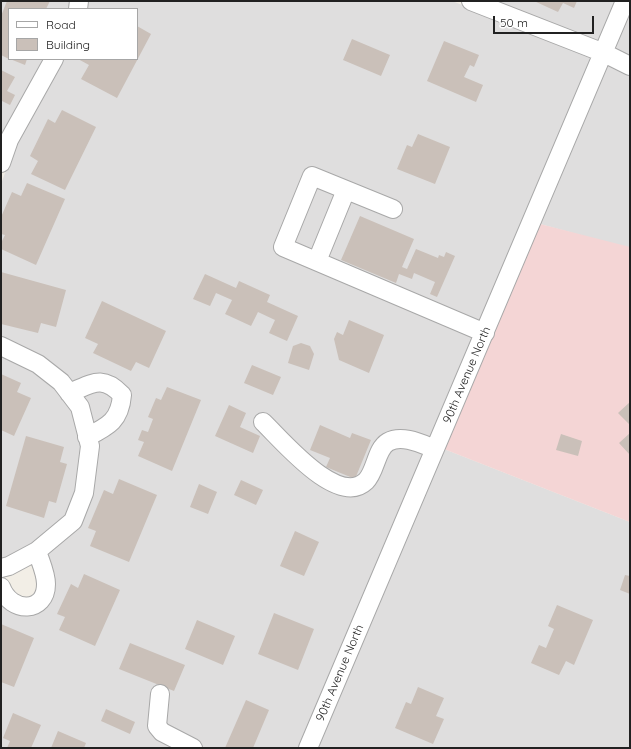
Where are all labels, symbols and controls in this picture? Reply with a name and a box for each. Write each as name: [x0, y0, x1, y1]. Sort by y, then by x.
legend: [8, 8, 138, 60]
scale bar: [495, 8, 596, 34]
text: 50 m: [500, 15, 528, 30]
text: Road: [46, 17, 76, 32]
text: Building: [46, 37, 90, 52]
street label: 90th Avenue North: [440, 324, 494, 426]
street label: 90th Avenue North: [313, 622, 367, 724]

